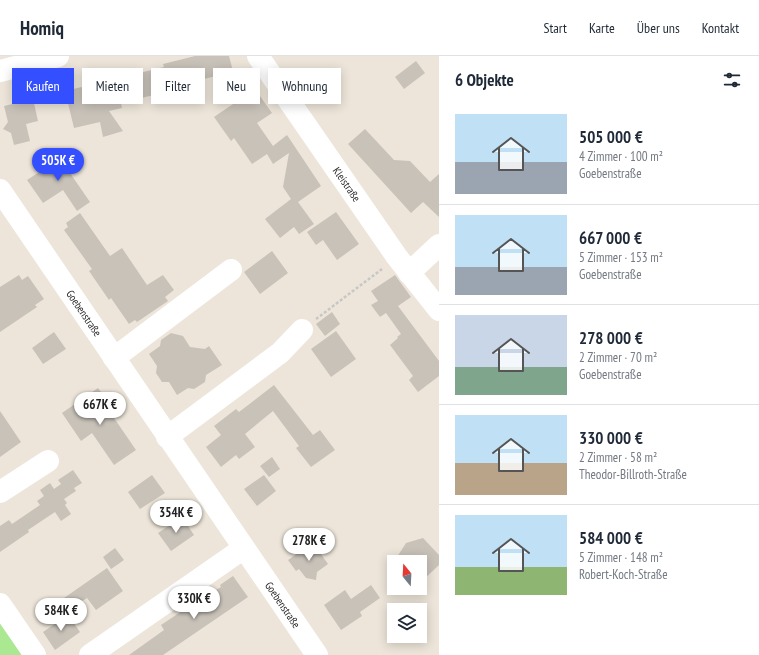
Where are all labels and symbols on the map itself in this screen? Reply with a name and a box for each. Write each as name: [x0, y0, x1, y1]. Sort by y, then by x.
pin: 505K €: [25, 148, 91, 182]
street label: Kleistraße: [330, 164, 364, 205]
street label: Goebenstraße: [63, 287, 105, 339]
pin: 667K €: [67, 392, 133, 426]
pin: 354K €: [143, 500, 209, 534]
pin: 278K €: [276, 528, 342, 562]
north arrow: [387, 555, 427, 595]
street label: Goebenstraße: [262, 579, 304, 631]
pin: 330K €: [161, 586, 227, 620]
pin: 584K €: [28, 598, 94, 632]

